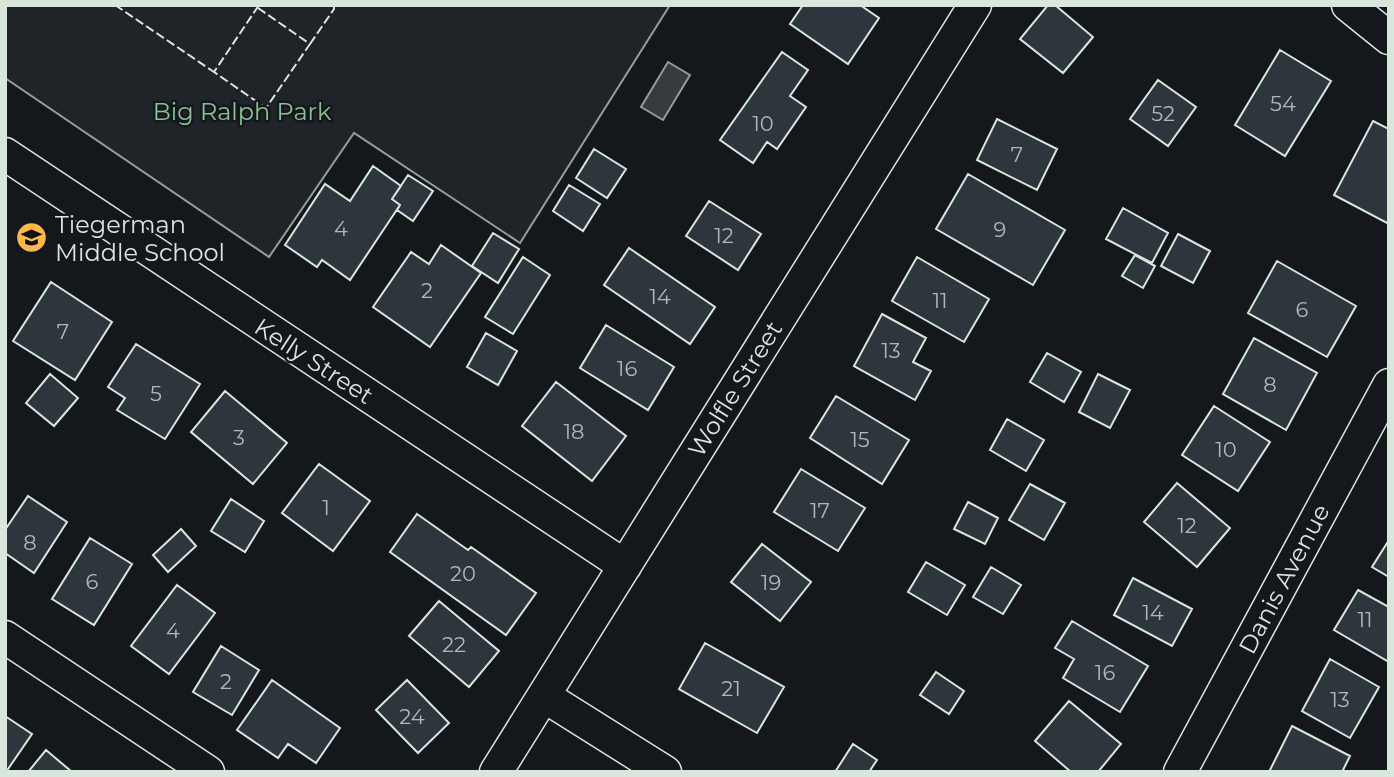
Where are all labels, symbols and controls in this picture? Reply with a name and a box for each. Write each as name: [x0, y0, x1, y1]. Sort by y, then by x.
house number: 54: [1270, 91, 1296, 116]
park label: Big Ralph Park: [153, 97, 332, 126]
house number: 52: [1151, 101, 1175, 126]
house number: 10: [752, 111, 774, 136]
house number: 7: [1011, 142, 1023, 167]
place label: Tiegerman Middle School: [55, 210, 225, 267]
house number: 4: [334, 216, 348, 241]
house number: 9: [994, 217, 1006, 242]
school or university icon: Tiegerman Middle School: [15, 221, 49, 255]
house number: 12: [714, 223, 734, 248]
house number: 2: [421, 278, 433, 303]
house number: 14: [649, 284, 671, 309]
house number: 11: [932, 288, 948, 313]
house number: 6: [1296, 297, 1309, 322]
street label: Kelly Street: [249, 312, 379, 410]
street label: Wolfle Street: [682, 316, 788, 462]
house number: 7: [57, 319, 69, 344]
house number: 13: [881, 338, 901, 363]
house number: 16: [617, 356, 637, 381]
house number: 8: [1263, 372, 1277, 397]
house number: 5: [150, 381, 162, 406]
house number: 18: [564, 419, 584, 444]
house number: 3: [233, 425, 245, 450]
house number: 15: [850, 427, 870, 452]
house number: 10: [1215, 437, 1237, 462]
house number: 1: [322, 495, 330, 520]
house number: 17: [810, 498, 830, 523]
street label: Danis Avenue: [1232, 499, 1336, 659]
house number: 12: [1177, 513, 1197, 538]
house number: 8: [23, 530, 37, 555]
house number: 20: [450, 561, 476, 586]
house number: 6: [86, 569, 99, 594]
house number: 19: [761, 570, 781, 595]
house number: 14: [1142, 600, 1164, 625]
house number: 11: [1357, 607, 1373, 632]
house number: 4: [166, 618, 180, 643]
house number: 22: [442, 632, 466, 657]
house number: 16: [1095, 660, 1115, 685]
house number: 2: [220, 669, 232, 694]
house number: 21: [721, 676, 741, 701]
house number: 13: [1330, 687, 1350, 712]
house number: 24: [399, 704, 425, 729]

